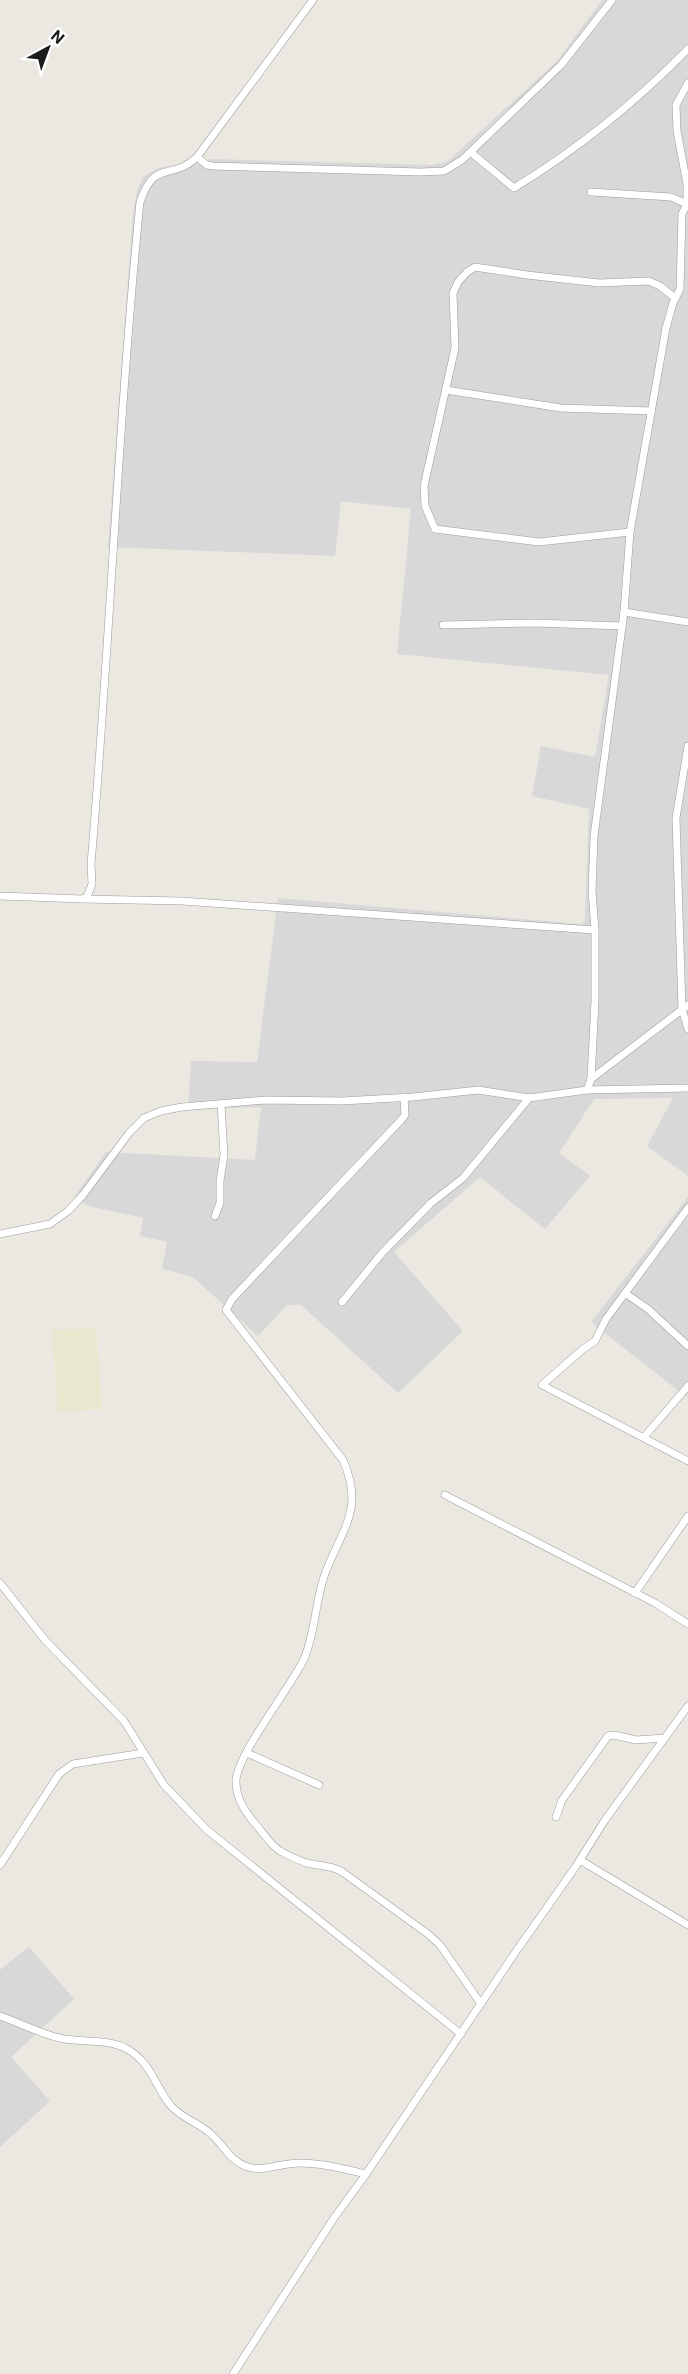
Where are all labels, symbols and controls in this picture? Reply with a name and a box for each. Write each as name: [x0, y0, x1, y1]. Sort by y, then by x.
north arrow: [18, 18, 78, 78]
text: N: [47, 26, 68, 48]

